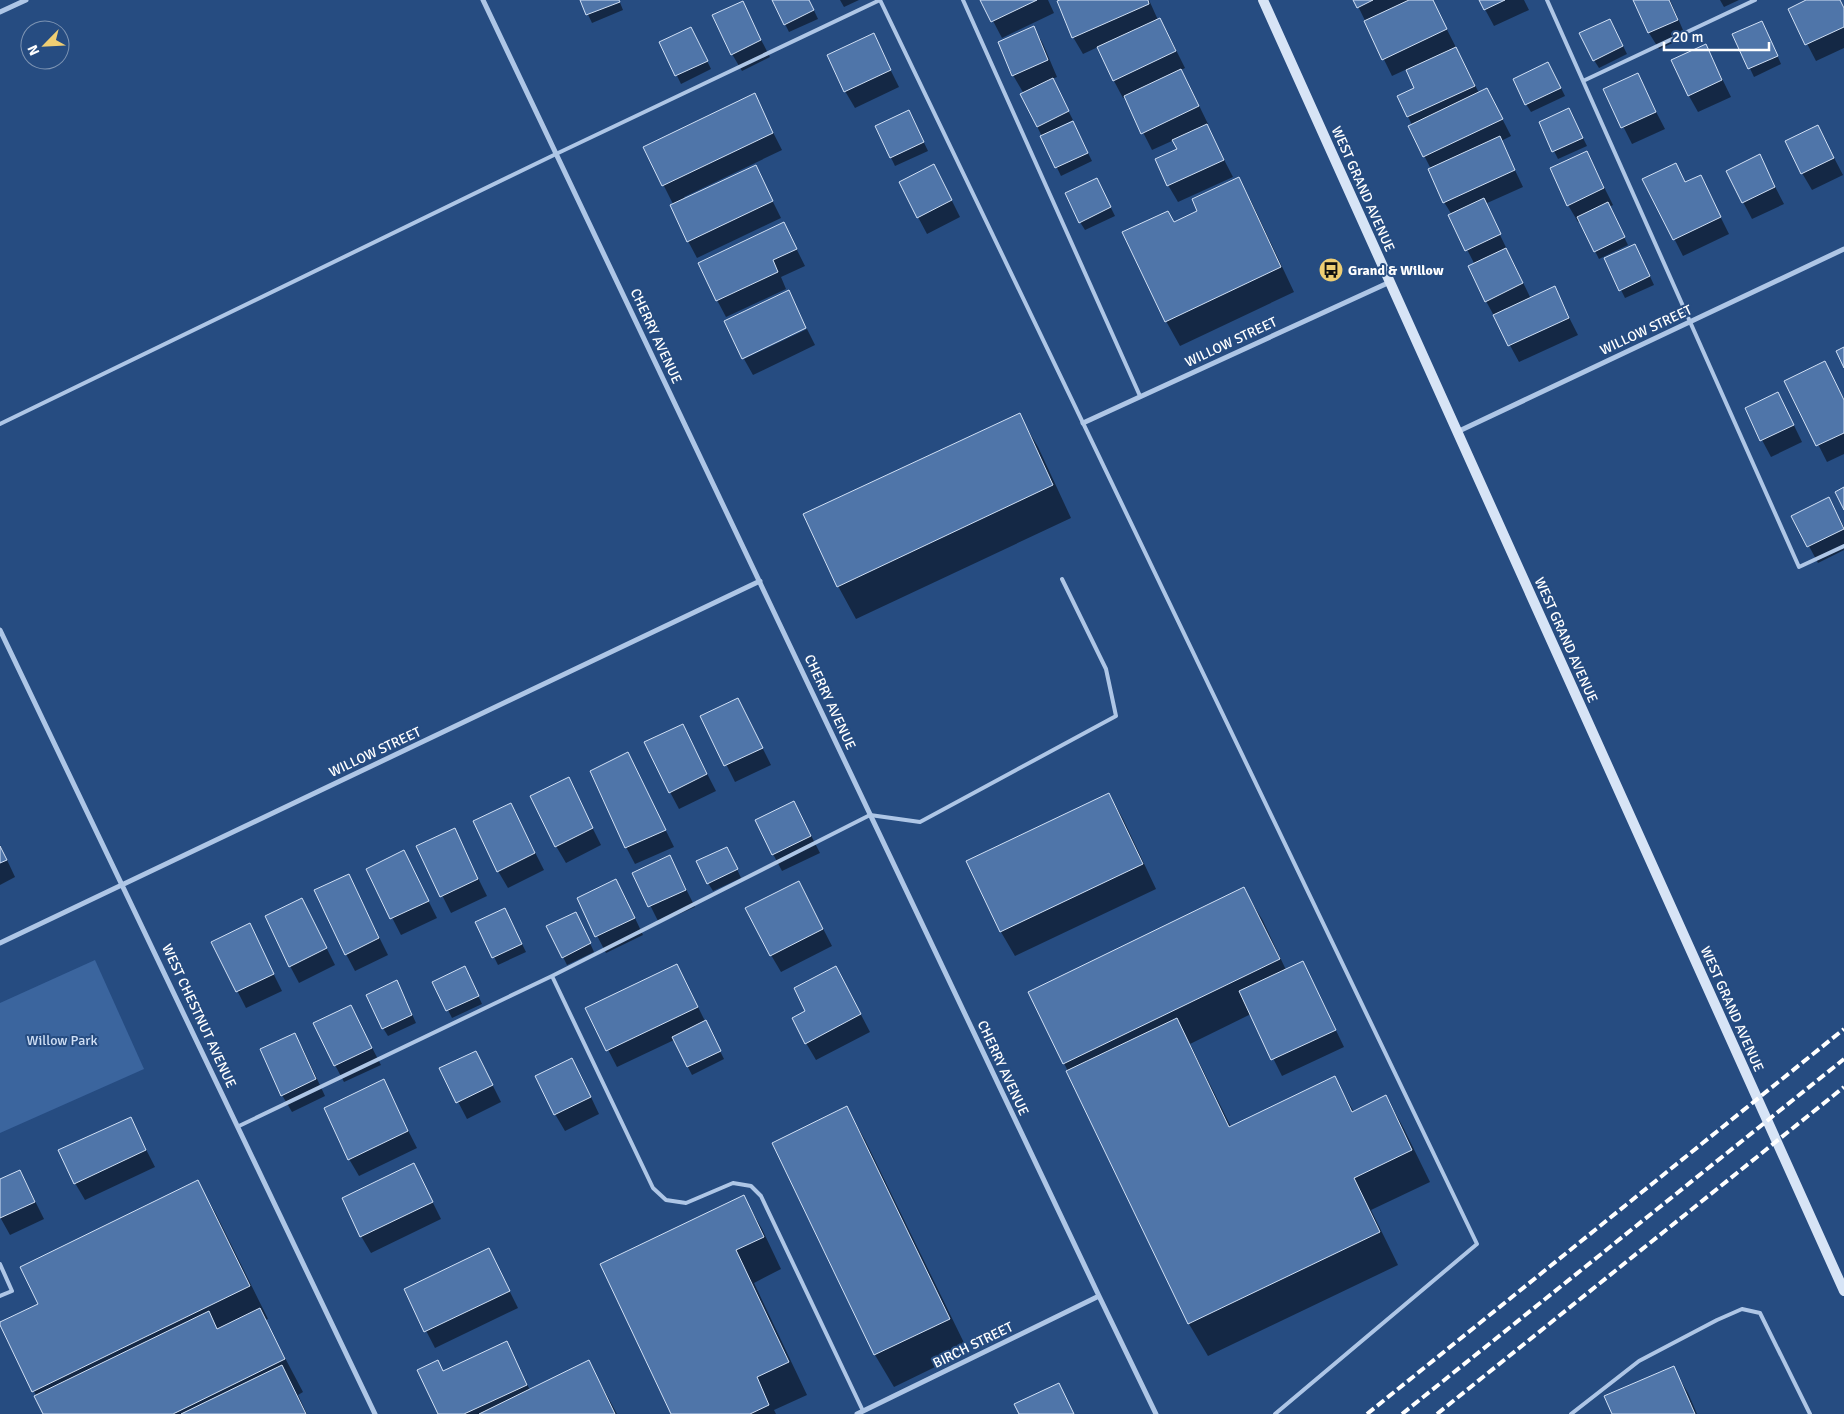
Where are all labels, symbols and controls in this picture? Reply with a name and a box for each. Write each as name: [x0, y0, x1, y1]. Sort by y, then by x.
north arrow: [20, 20, 70, 70]
scale bar: [1664, 20, 1769, 52]
text: 20 m: [1672, 28, 1703, 46]
text: N: [24, 42, 43, 58]
street label: WEST GRAND AVENUE: [1328, 124, 1398, 254]
bus stop icon: Grand & Willow: [1318, 257, 1344, 283]
place label: Grand & Willow: [1348, 262, 1444, 279]
street label: CHERRY AVENUE: [627, 286, 686, 386]
street label: WILLOW STREET: [1597, 301, 1695, 359]
street label: WILLOW STREET: [1182, 313, 1280, 371]
street label: WEST GRAND AVENUE: [1531, 575, 1601, 705]
street label: CHERRY AVENUE: [801, 652, 860, 752]
street label: WILLOW STREET: [326, 723, 424, 781]
street label: WEST CHESTNUT AVENUE: [158, 941, 240, 1091]
street label: WEST GRAND AVENUE: [1697, 944, 1767, 1074]
street label: CHERRY AVENUE: [974, 1018, 1033, 1118]
park label: Willow Park: [27, 1032, 97, 1049]
street label: BIRCH STREET: [930, 1318, 1016, 1372]

